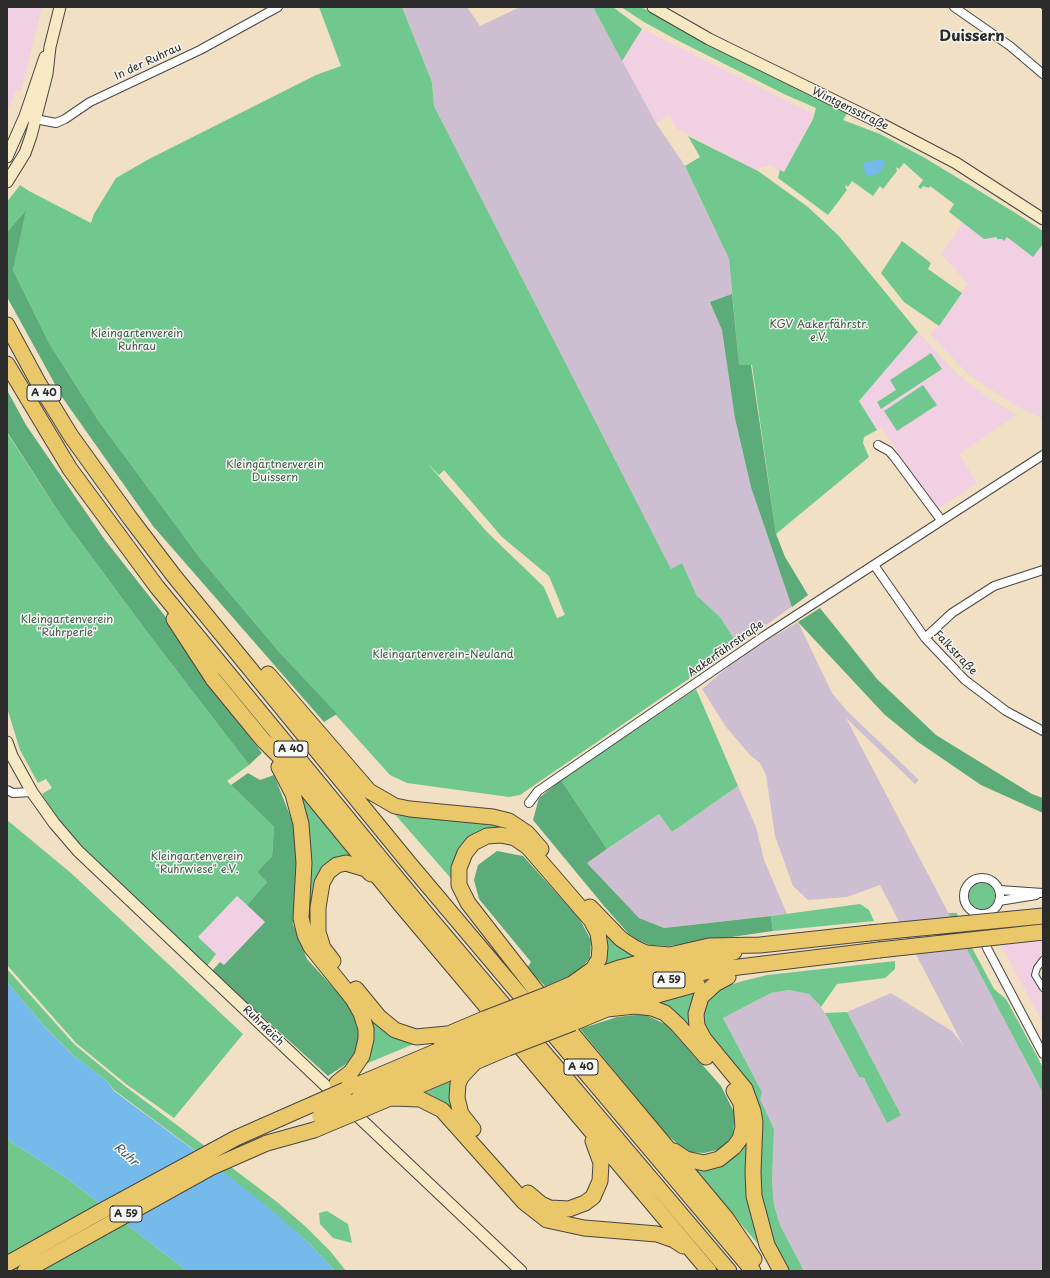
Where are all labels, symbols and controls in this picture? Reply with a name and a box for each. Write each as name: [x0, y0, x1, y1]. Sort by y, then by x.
district label: Duissern: [939, 28, 1005, 46]
street label: In der Ruhrau: [112, 41, 184, 83]
street label: Wintgensstraße: [810, 85, 890, 133]
park label: KGV Aakerfährstr. e.V.: [770, 318, 868, 344]
park label: Kleingartenverein Ruhrau: [91, 327, 183, 353]
road number: A 40: [27, 385, 61, 401]
park label: Kleingärtnerverein Duissern: [226, 458, 324, 484]
park label: Kleingartenverein "Ruhrperle": [21, 613, 113, 639]
street label: Aakerfährstraße: [686, 618, 766, 680]
street label: Falkstraße: [931, 628, 979, 678]
park label: Kleingartenverein-Neuland: [372, 648, 514, 662]
road number: A 40: [274, 741, 308, 757]
park label: Kleingartenverein "Ruhrwiese" e.V.: [151, 850, 243, 876]
road number: A 59: [653, 972, 685, 988]
street label: Ruhrdeich: [240, 1003, 286, 1049]
road number: A 40: [564, 1059, 598, 1075]
water label: Ruhr: [111, 1140, 141, 1170]
road number: A 59: [110, 1206, 142, 1222]

